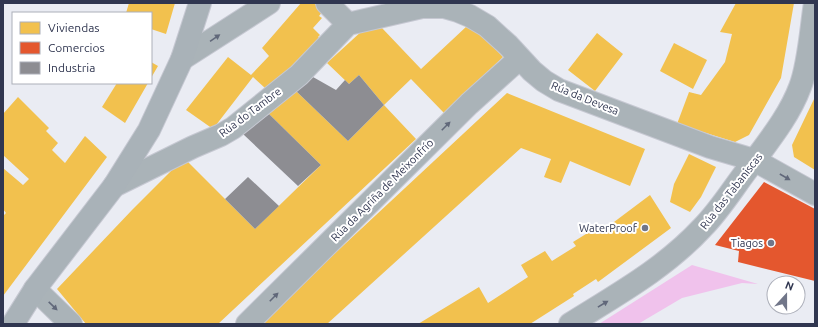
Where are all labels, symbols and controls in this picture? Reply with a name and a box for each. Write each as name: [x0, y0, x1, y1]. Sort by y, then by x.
legend: [12, 12, 152, 84]
text: Viviendas: [48, 21, 100, 34]
one-way arrow: [210, 34, 221, 42]
text: Comercios: [48, 41, 105, 54]
text: Industria: [48, 61, 95, 74]
street label: Rúa da Devesa: [550, 79, 620, 117]
street label: Rúa do Tambre: [217, 85, 283, 139]
one-way arrow: [441, 121, 451, 131]
street label: Rúa da Agriña de Meixonfrío: [328, 136, 436, 244]
street label: Rúa das Tabaniscas: [698, 150, 765, 231]
one-way arrow: [779, 173, 791, 180]
place label: WaterProof: [579, 222, 638, 234]
marker: WaterProof: [640, 223, 650, 233]
place label: Tiagos: [731, 237, 763, 249]
marker: Tiagos: [766, 238, 776, 248]
north arrow: [766, 275, 806, 315]
text: N: [784, 279, 796, 293]
one-way arrow: [269, 292, 279, 301]
one-way arrow: [597, 300, 609, 307]
one-way arrow: [48, 302, 58, 311]

